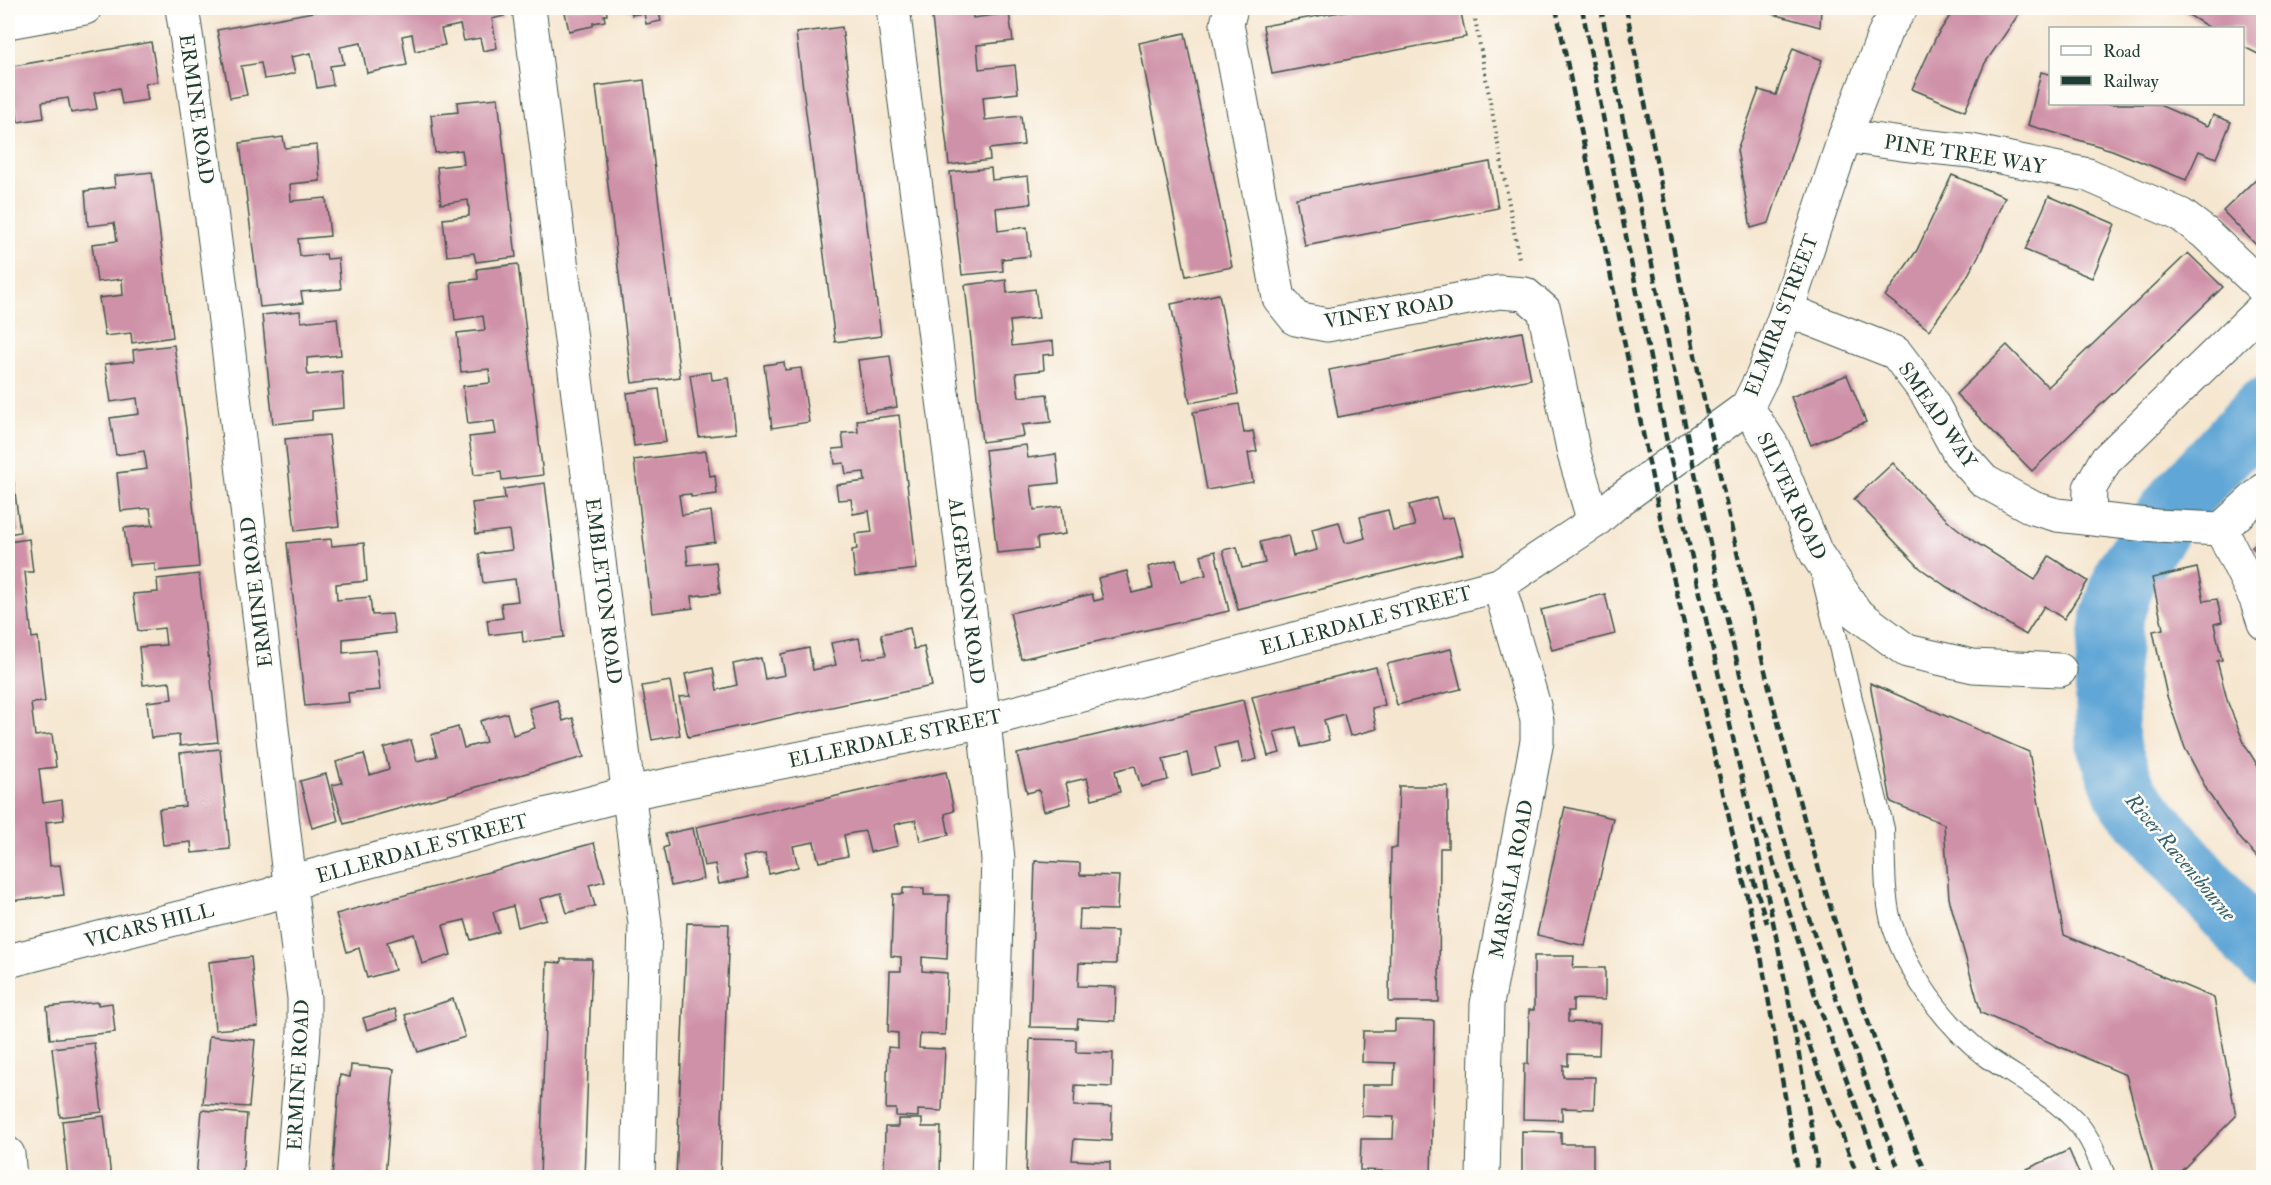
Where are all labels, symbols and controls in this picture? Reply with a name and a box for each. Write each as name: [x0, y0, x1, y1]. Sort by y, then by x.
legend: [2049, 27, 2244, 105]
street label: ERMINE ROAD: [174, 32, 219, 186]
text: Road: [2103, 40, 2141, 63]
text: Railway: [2103, 70, 2160, 93]
street label: PINE TREE WAY: [1882, 129, 2049, 180]
street label: ELMIRA STREET: [1739, 231, 1824, 400]
street label: VINEY ROAD: [1322, 289, 1456, 334]
street label: SMEAD WAY: [1893, 357, 1983, 474]
street label: SILVER ROAD: [1751, 428, 1832, 564]
street label: EMBLETON ROAD: [580, 496, 627, 686]
street label: ALGERNON ROAD: [943, 496, 990, 686]
street label: ERMINE ROAD: [235, 515, 278, 669]
street label: ELLERDALE STREET: [1258, 580, 1475, 661]
street label: ELLERDALE STREET: [786, 704, 1004, 773]
water label: River Ravensbourne: [2119, 787, 2243, 928]
street label: MARSALA ROAD: [1484, 798, 1539, 960]
street label: ELLERDALE STREET: [314, 808, 531, 889]
street label: VICARS HILL: [82, 897, 217, 954]
street label: ERMINE ROAD: [282, 999, 315, 1151]

